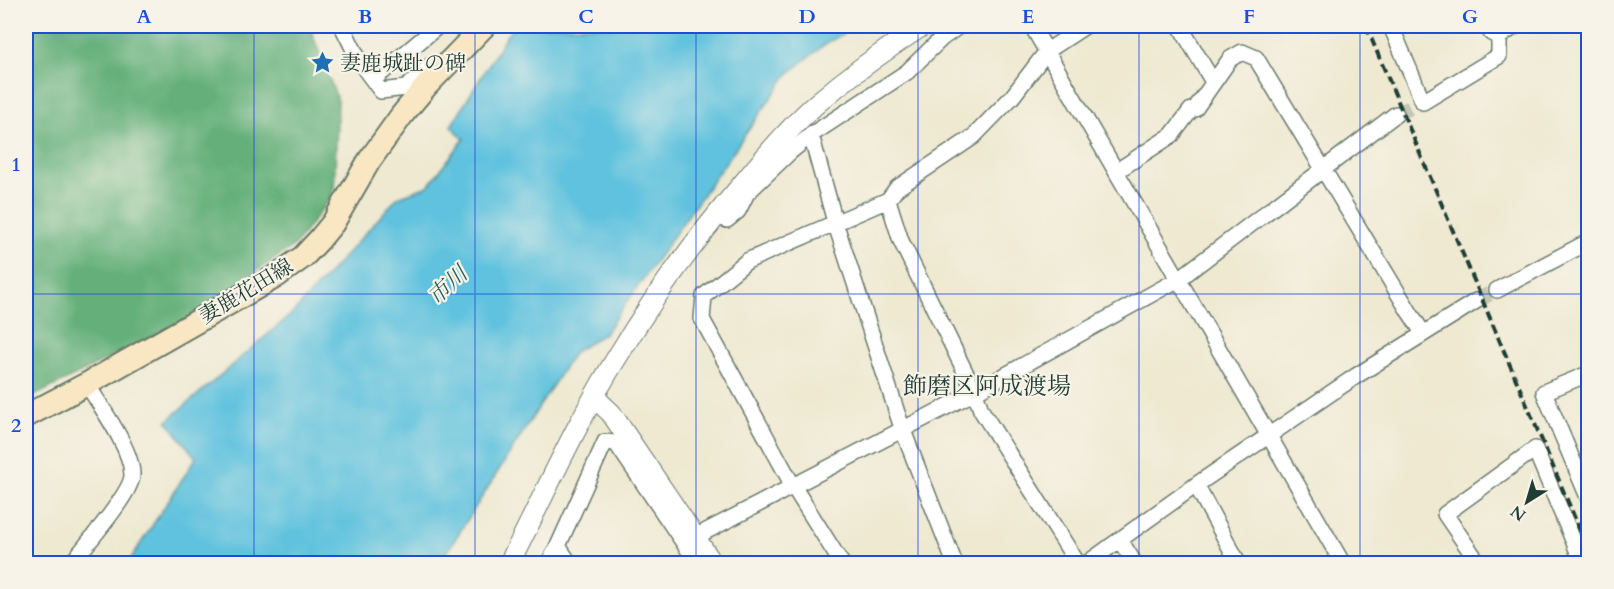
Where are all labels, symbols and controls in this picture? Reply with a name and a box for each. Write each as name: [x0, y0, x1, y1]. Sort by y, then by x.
text: A: [136, 3, 152, 30]
text: B: [358, 3, 372, 30]
text: C: [578, 3, 594, 30]
text: D: [798, 3, 816, 30]
text: E: [1022, 3, 1034, 30]
text: F: [1243, 3, 1255, 30]
text: G: [1462, 3, 1478, 30]
place label: 妻鹿城趾の碑: [340, 49, 466, 78]
place icon: 妻鹿城趾の碑: [309, 50, 335, 76]
text: 1: [11, 151, 21, 178]
street label: 妻鹿花田線: [194, 252, 299, 331]
water label: 市川: [421, 258, 475, 312]
district label: 飾磨区阿成渡場: [903, 370, 1071, 403]
text: 2: [11, 412, 21, 439]
north arrow: [1497, 472, 1557, 532]
text: N: [1506, 500, 1531, 526]

